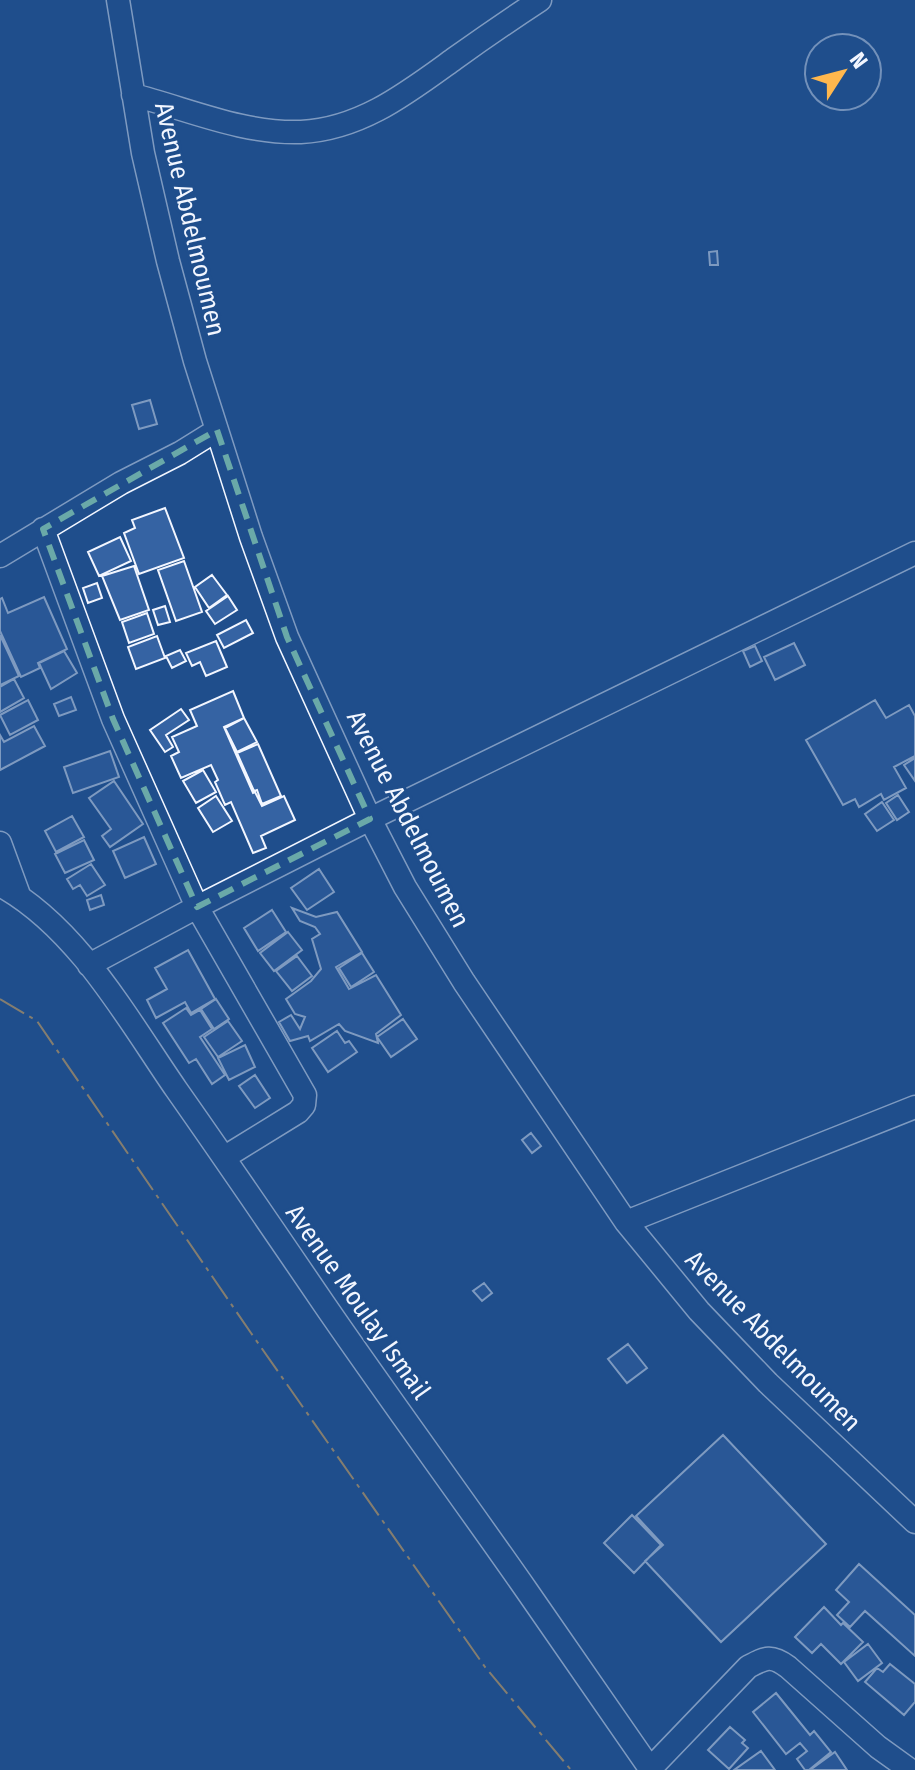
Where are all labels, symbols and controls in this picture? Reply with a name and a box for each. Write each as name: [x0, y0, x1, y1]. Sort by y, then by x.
north arrow: [803, 32, 883, 112]
text: N: [844, 47, 874, 74]
street label: Avenue Abdelmoumen: [148, 99, 232, 339]
street label: Avenue Abdelmoumen: [340, 705, 476, 933]
street label: Avenue Moulay Ismail: [279, 1199, 437, 1406]
street label: Avenue Abdelmoumen: [679, 1244, 867, 1438]

